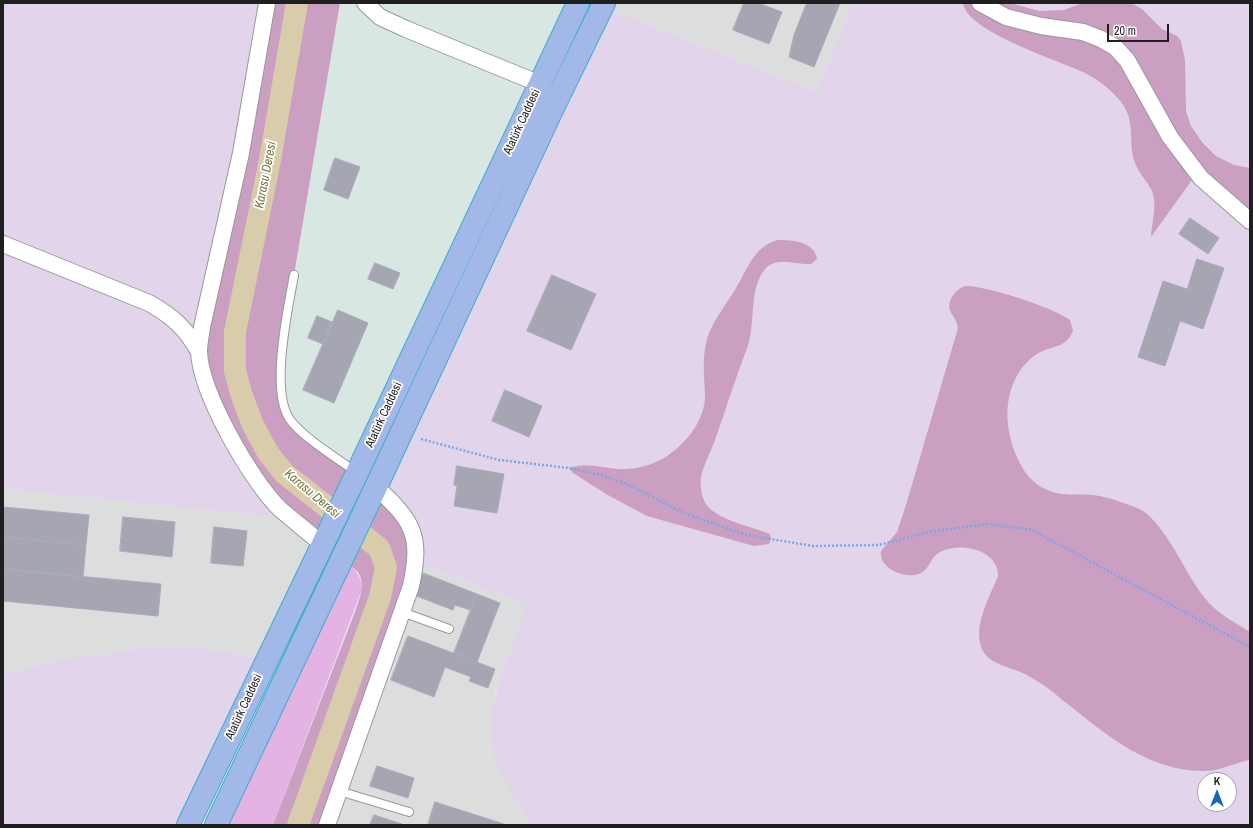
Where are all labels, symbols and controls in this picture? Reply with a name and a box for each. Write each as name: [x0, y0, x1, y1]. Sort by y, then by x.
scale bar: [1109, 16, 1171, 42]
text: 20 m: [1114, 23, 1136, 39]
street label: Atatürk Caddesi: [501, 87, 543, 157]
water label: Karasu Deresi: [252, 140, 280, 210]
street label: Atatürk Caddesi: [363, 380, 405, 450]
water label: Karasu Deresi: [281, 466, 343, 522]
street label: Atatürk Caddesi: [223, 672, 265, 742]
north arrow: [1197, 772, 1237, 812]
text: K: [1214, 774, 1220, 788]

